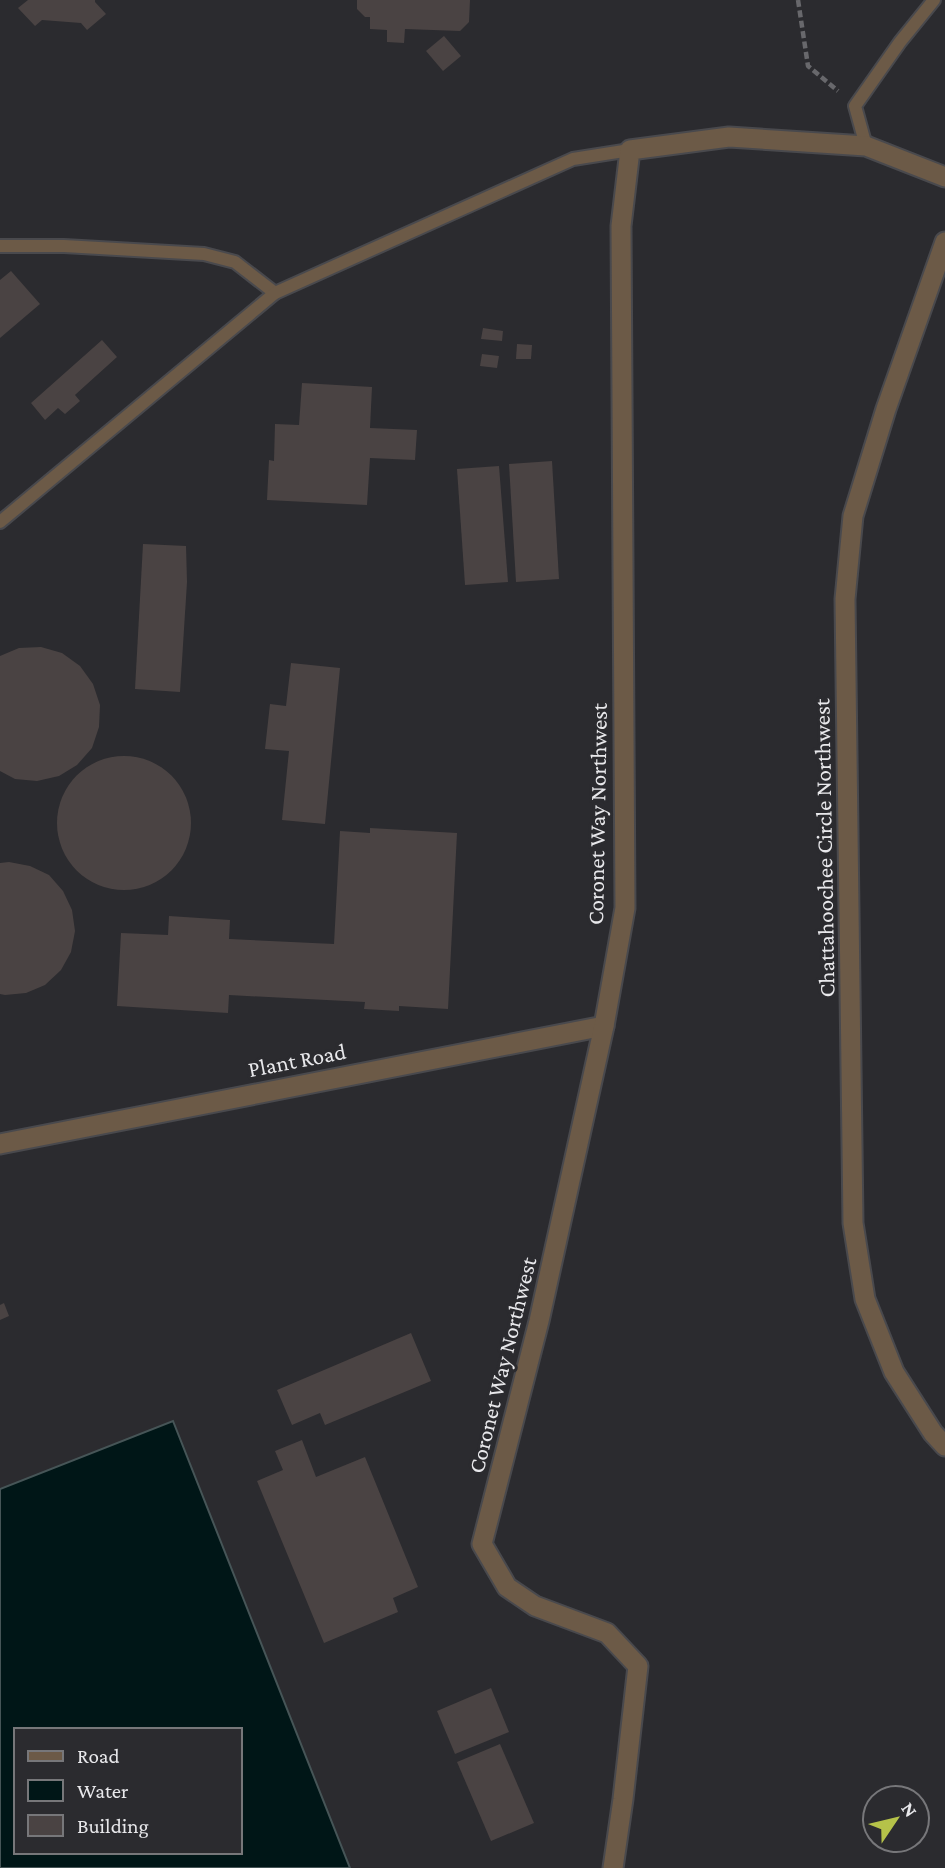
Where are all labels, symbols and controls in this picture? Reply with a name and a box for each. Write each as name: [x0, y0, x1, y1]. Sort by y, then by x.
street label: Chattahoochee Circle Northwest: [808, 698, 840, 998]
street label: Coronet Way Northwest: [582, 702, 612, 925]
street label: Plant Road: [246, 1038, 348, 1082]
street label: Coronet Way Northwest: [463, 1254, 542, 1476]
legend: [14, 1728, 242, 1854]
text: Road: [77, 1744, 120, 1768]
text: Water: [77, 1779, 129, 1803]
north arrow: [861, 1784, 931, 1854]
text: N: [897, 1798, 922, 1821]
text: Building: [77, 1814, 149, 1838]

